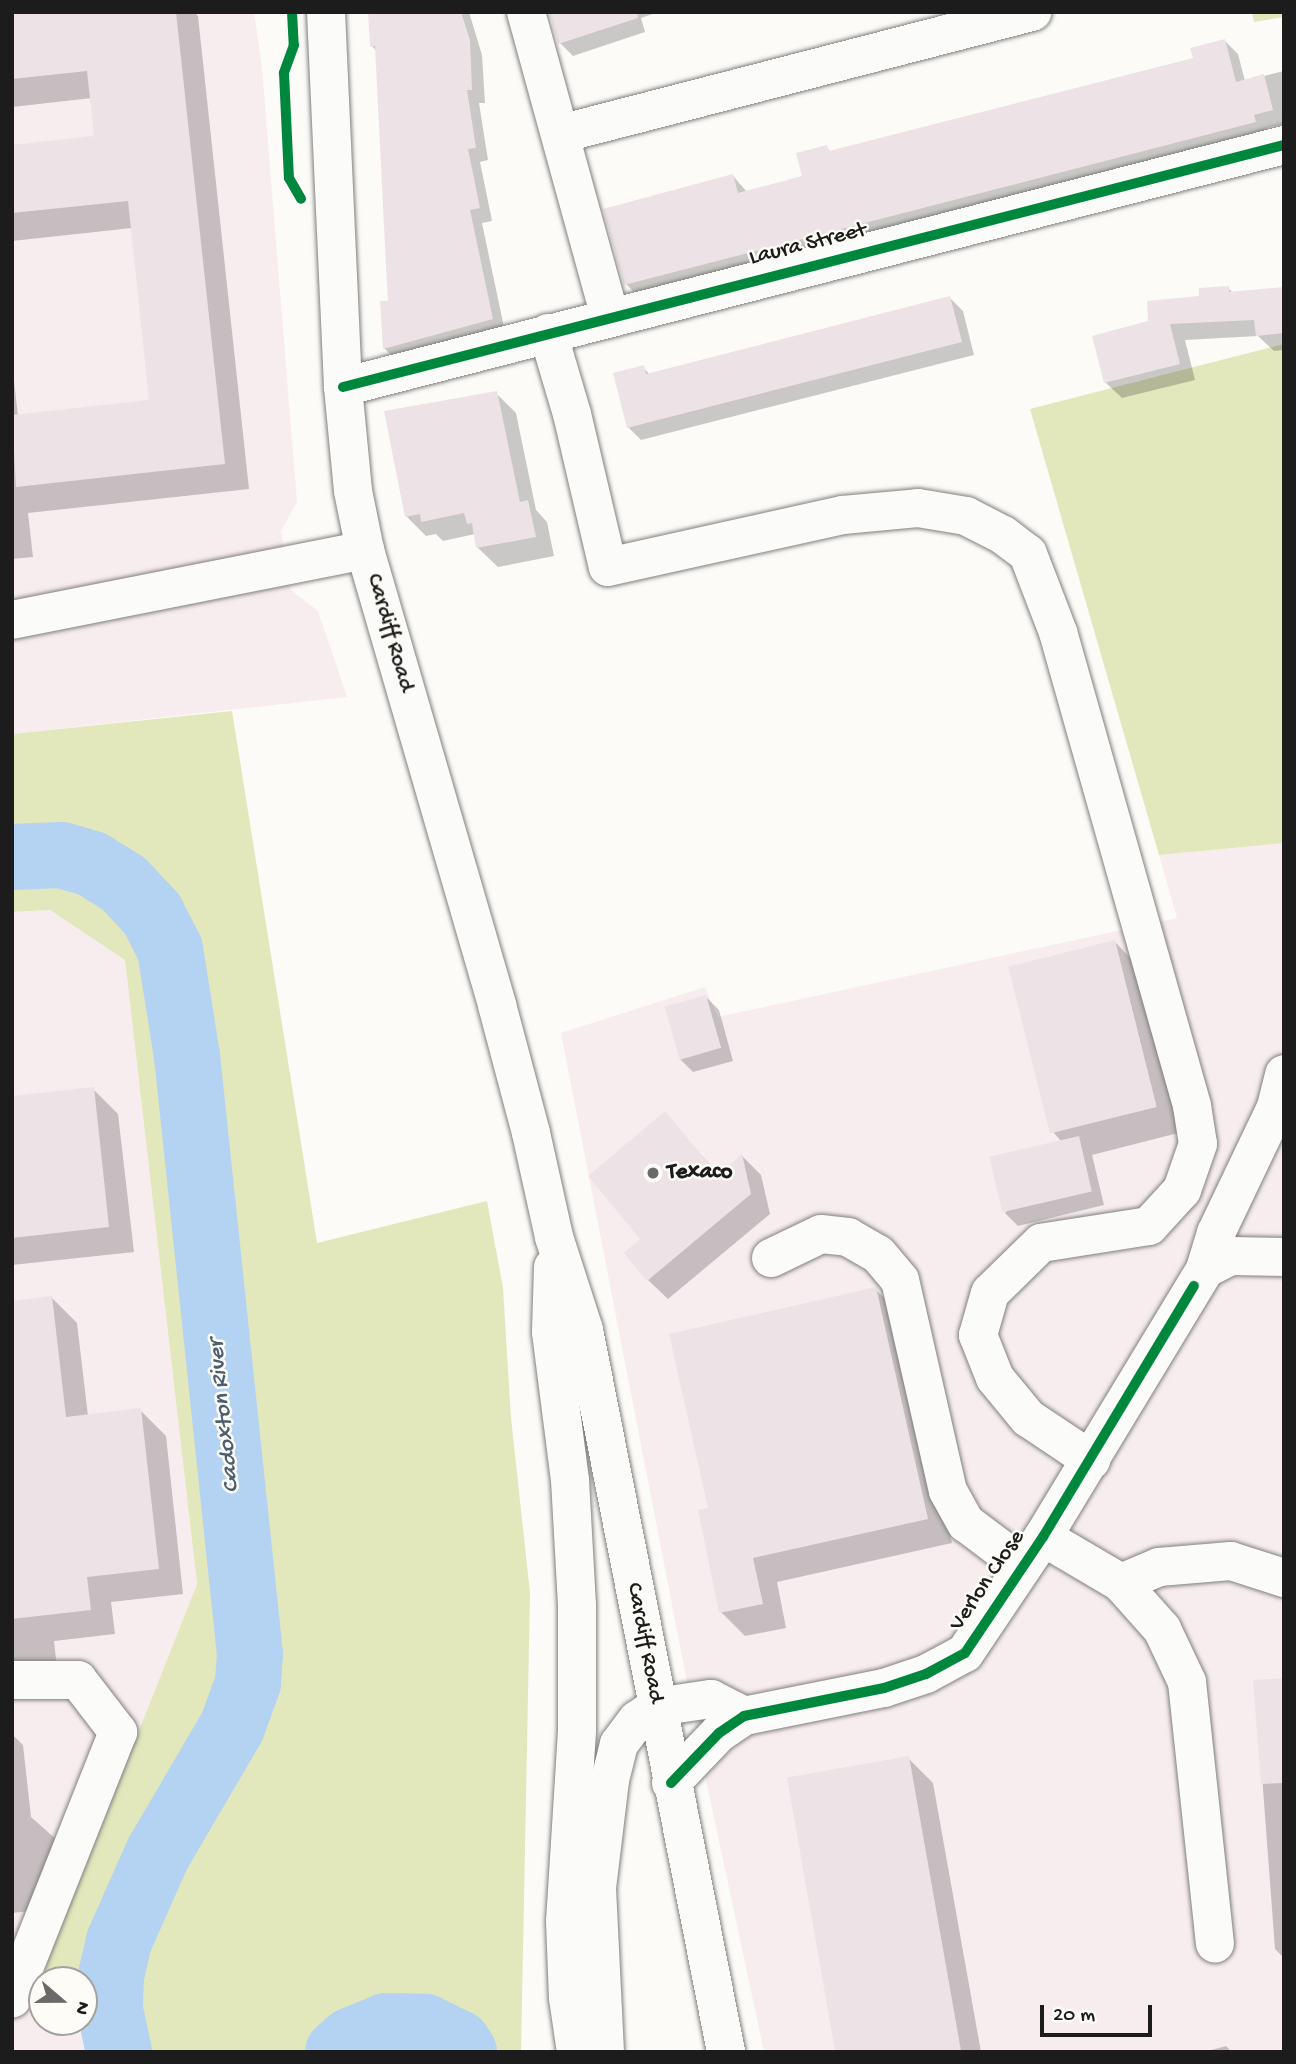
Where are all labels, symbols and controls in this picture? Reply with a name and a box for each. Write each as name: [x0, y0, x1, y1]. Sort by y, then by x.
street label: Laura Street: [747, 217, 869, 273]
street label: Cardiff Road: [359, 571, 419, 695]
place label: Texaco: [667, 1159, 732, 1187]
marker: Texaco: [645, 1165, 661, 1181]
water label: Cadoxton River: [203, 1338, 247, 1494]
street label: Verlon Close: [944, 1525, 1032, 1637]
street label: Cardiff Road: [619, 1581, 669, 1705]
north arrow: [28, 1966, 98, 2036]
scale bar: [1044, 1990, 1156, 2034]
text: N: [68, 1998, 94, 2017]
text: 20 m: [1053, 2004, 1095, 2029]

